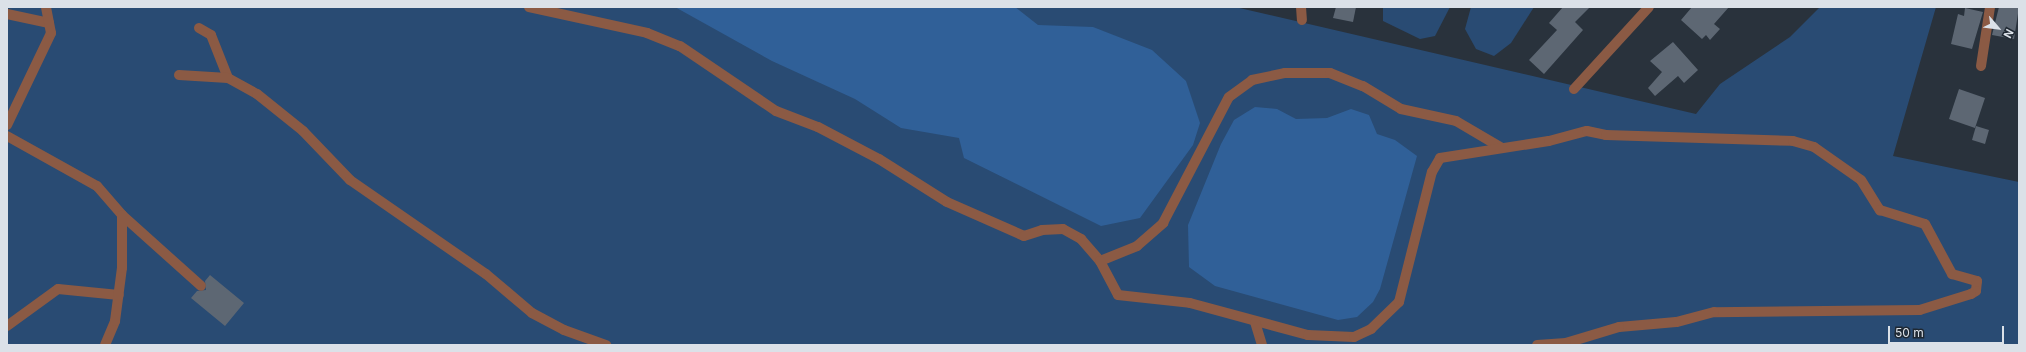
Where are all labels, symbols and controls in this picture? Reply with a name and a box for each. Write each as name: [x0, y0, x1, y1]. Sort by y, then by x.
north arrow: [1978, 8, 2018, 48]
text: N: [2000, 27, 2017, 41]
scale bar: [1890, 318, 2006, 344]
text: 50 m: [1895, 325, 1924, 340]

